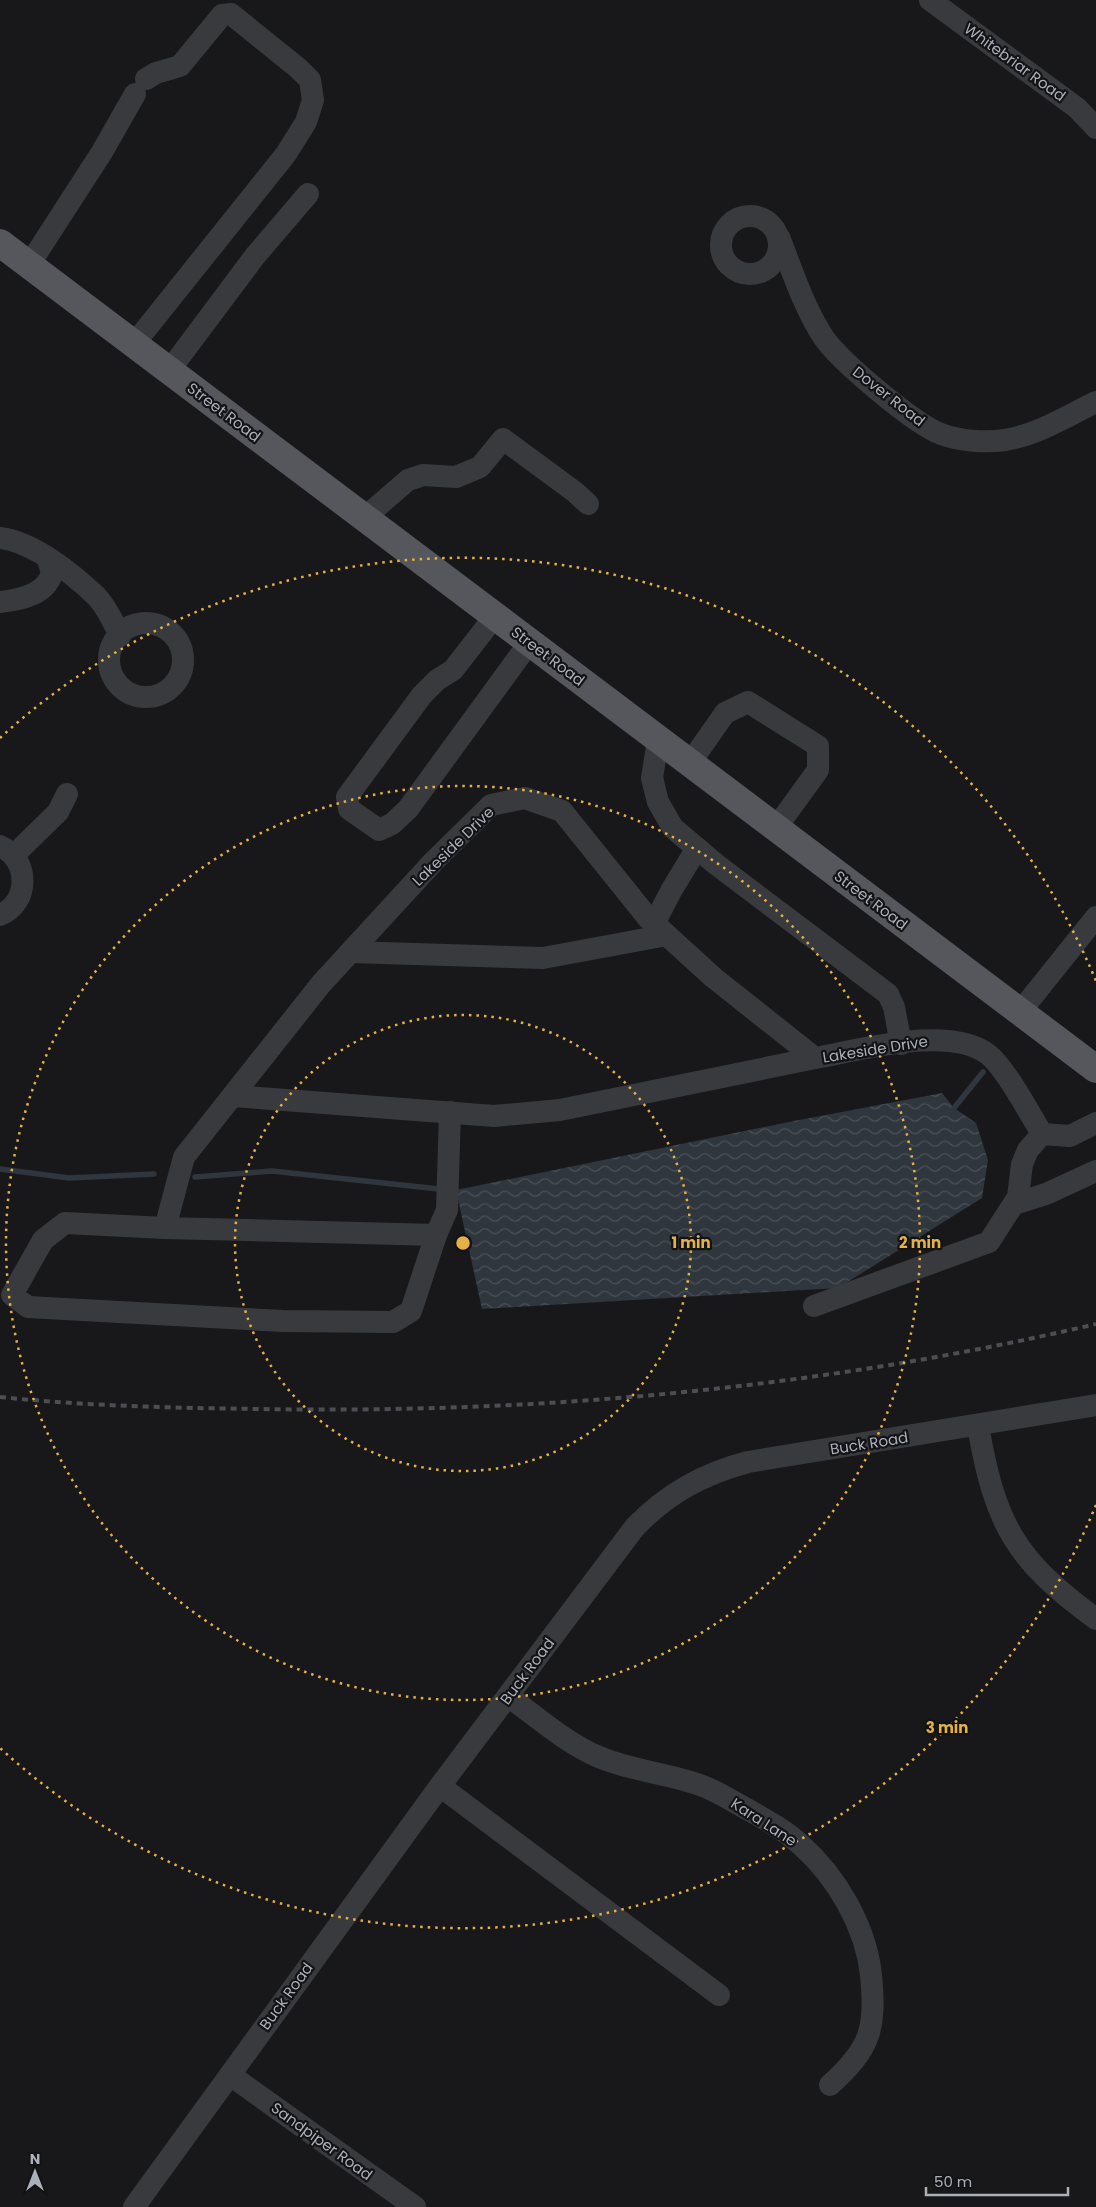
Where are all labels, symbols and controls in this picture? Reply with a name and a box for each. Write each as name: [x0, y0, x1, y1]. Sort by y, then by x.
street label: Whitebriar Road: [960, 18, 1070, 106]
street label: Dover Road: [848, 361, 930, 431]
street label: Street Road: [183, 377, 265, 447]
street label: Street Road: [507, 621, 589, 691]
street label: Lakeside Drive: [408, 802, 498, 890]
street label: Street Road: [830, 865, 912, 935]
street label: Lakeside Drive: [821, 1030, 929, 1068]
text: 1 min: [671, 1232, 711, 1253]
text: 2 min: [899, 1232, 941, 1253]
centre of rings: [454, 1234, 472, 1252]
street label: Buck Road: [829, 1426, 909, 1460]
street label: Buck Road: [495, 1633, 559, 1709]
text: 3 min: [926, 1717, 968, 1738]
street label: Kara Lane: [727, 1793, 801, 1851]
street label: Buck Road: [254, 1958, 318, 2034]
street label: Sandpiper Road: [267, 2097, 377, 2185]
north arrow: [10, 2147, 60, 2197]
text: N: [30, 2149, 40, 2169]
scale bar: [926, 2164, 1068, 2196]
text: 50 m: [934, 2171, 972, 2192]

